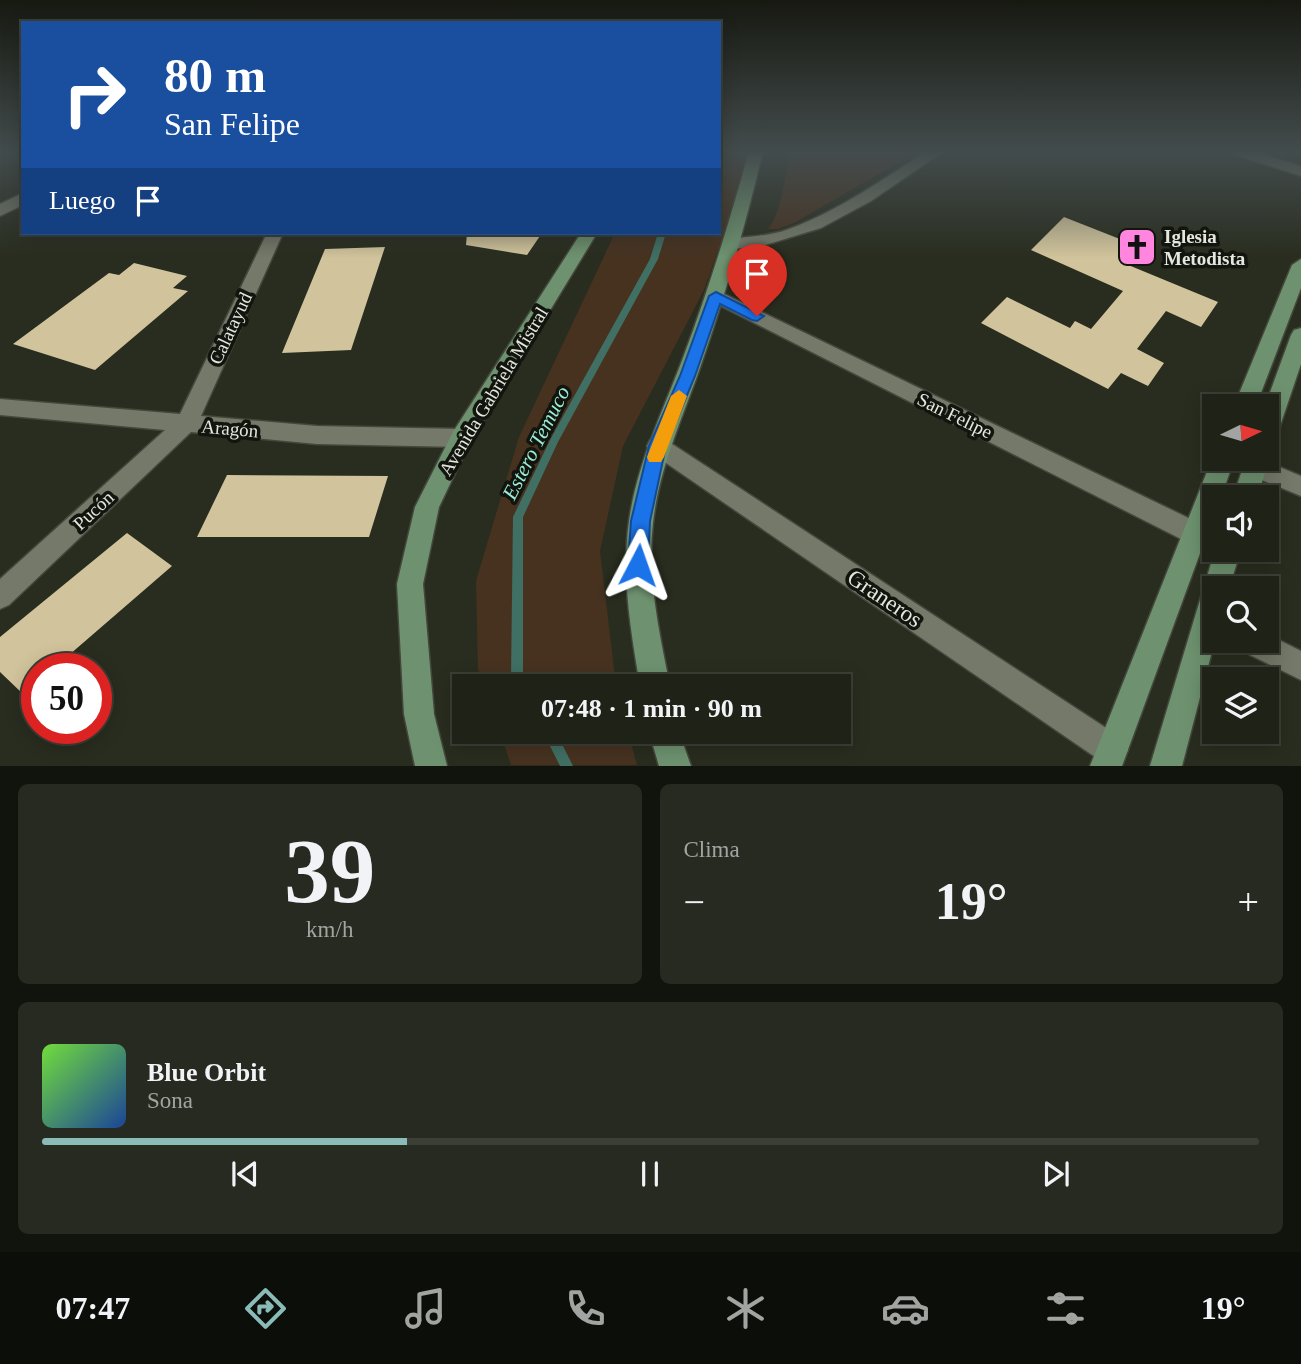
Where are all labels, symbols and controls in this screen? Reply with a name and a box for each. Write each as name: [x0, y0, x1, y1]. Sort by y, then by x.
text: 80 m: [164, 48, 266, 103]
icon: right: [49, 49, 140, 140]
text: San Felipe: [164, 106, 300, 142]
icon: arrive: [129, 182, 167, 220]
text: Luego: [49, 186, 115, 215]
church icon: Iglesia Metodista: [1116, 226, 1158, 268]
place label: Iglesia Metodista: [1164, 226, 1246, 269]
pin: [727, 244, 787, 316]
icon: arrive: [738, 255, 776, 293]
street label: Calatayud: [205, 288, 256, 368]
street label: Avenida Gabriela Mistral: [435, 303, 552, 479]
water label: Estero Temuco: [497, 382, 575, 505]
street label: San Felipe: [914, 388, 996, 443]
north arrow: [1202, 394, 1279, 471]
map controls: [1202, 394, 1279, 744]
street label: Aragón: [201, 416, 260, 441]
button: sound: [1202, 485, 1279, 562]
street label: Pucón: [69, 486, 118, 534]
position arrow: [601, 528, 675, 602]
street label: Graneros: [843, 564, 927, 632]
button: search: [1202, 576, 1279, 653]
speed limit sign: 50: [21, 653, 112, 744]
button: layers: [1202, 667, 1279, 744]
text: 07:48 · 1 min · 90 m: [541, 694, 762, 723]
text: 39: [284, 821, 375, 922]
text: Clima: [684, 837, 740, 862]
text: 19°: [935, 873, 1008, 930]
text: −: [684, 881, 705, 923]
text: +: [1238, 881, 1259, 923]
text: km/h: [306, 917, 353, 942]
text: Blue Orbit: [147, 1058, 266, 1087]
text: Sona: [147, 1088, 193, 1113]
icon: previous: [226, 1155, 264, 1193]
icon: pause: [631, 1155, 669, 1193]
icon: next: [1037, 1155, 1075, 1193]
icon: directions: [241, 1284, 290, 1333]
icon: music: [401, 1284, 450, 1333]
icon: phone: [561, 1284, 610, 1333]
icon: climate: [721, 1284, 770, 1333]
icon: car: [881, 1284, 930, 1333]
icon: filters: [1041, 1284, 1090, 1333]
text: 07:47: [55, 1290, 130, 1326]
text: 19°: [1201, 1290, 1245, 1326]

